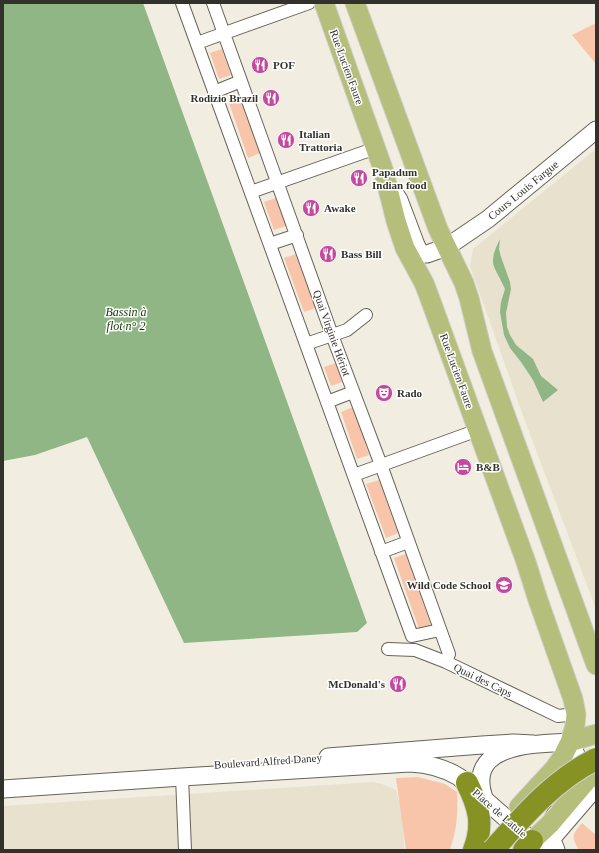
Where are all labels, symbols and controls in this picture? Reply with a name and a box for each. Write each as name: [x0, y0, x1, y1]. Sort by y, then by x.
street label: Rue Lucien Faure: [328, 28, 366, 106]
restaurant icon: POF: [250, 55, 270, 75]
place label: POF: [273, 59, 295, 71]
restaurant icon: Rodizio Brazil: [261, 88, 281, 108]
place label: Rodizio Brazil: [190, 92, 258, 104]
place label: Italian Trattoria: [299, 128, 343, 153]
restaurant icon: Italian Trattoria: [276, 130, 296, 150]
street label: Cours Louis Fargue: [485, 158, 561, 222]
place label: Papadum Indian food: [372, 166, 427, 191]
restaurant icon: Papadum Indian food: [349, 168, 369, 188]
restaurant icon: Awake: [301, 198, 321, 218]
place label: Awake: [324, 202, 356, 214]
restaurant icon: Bass Bill: [318, 244, 338, 264]
place label: Bass Bill: [341, 248, 382, 260]
street label: Quai Virginie Hériot: [311, 288, 353, 378]
water label: Bassin à flot n° 2: [105, 305, 147, 333]
street label: Rue Lucien Faure: [438, 332, 476, 410]
theatre icon: Rado: [374, 383, 394, 403]
place label: Rado: [397, 387, 423, 399]
hotel icon: B&B: [453, 457, 473, 477]
place label: B&B: [476, 461, 501, 473]
school or university icon: Wild Code School: [494, 575, 514, 595]
place label: Wild Code School: [407, 579, 491, 591]
street label: Quai des Caps: [452, 661, 514, 699]
restaurant icon: McDonald's: [388, 674, 408, 694]
place label: McDonald's: [328, 678, 386, 690]
street label: Boulevard Alfred Daney: [214, 751, 323, 771]
street label: Place de Latule: [470, 786, 530, 840]

